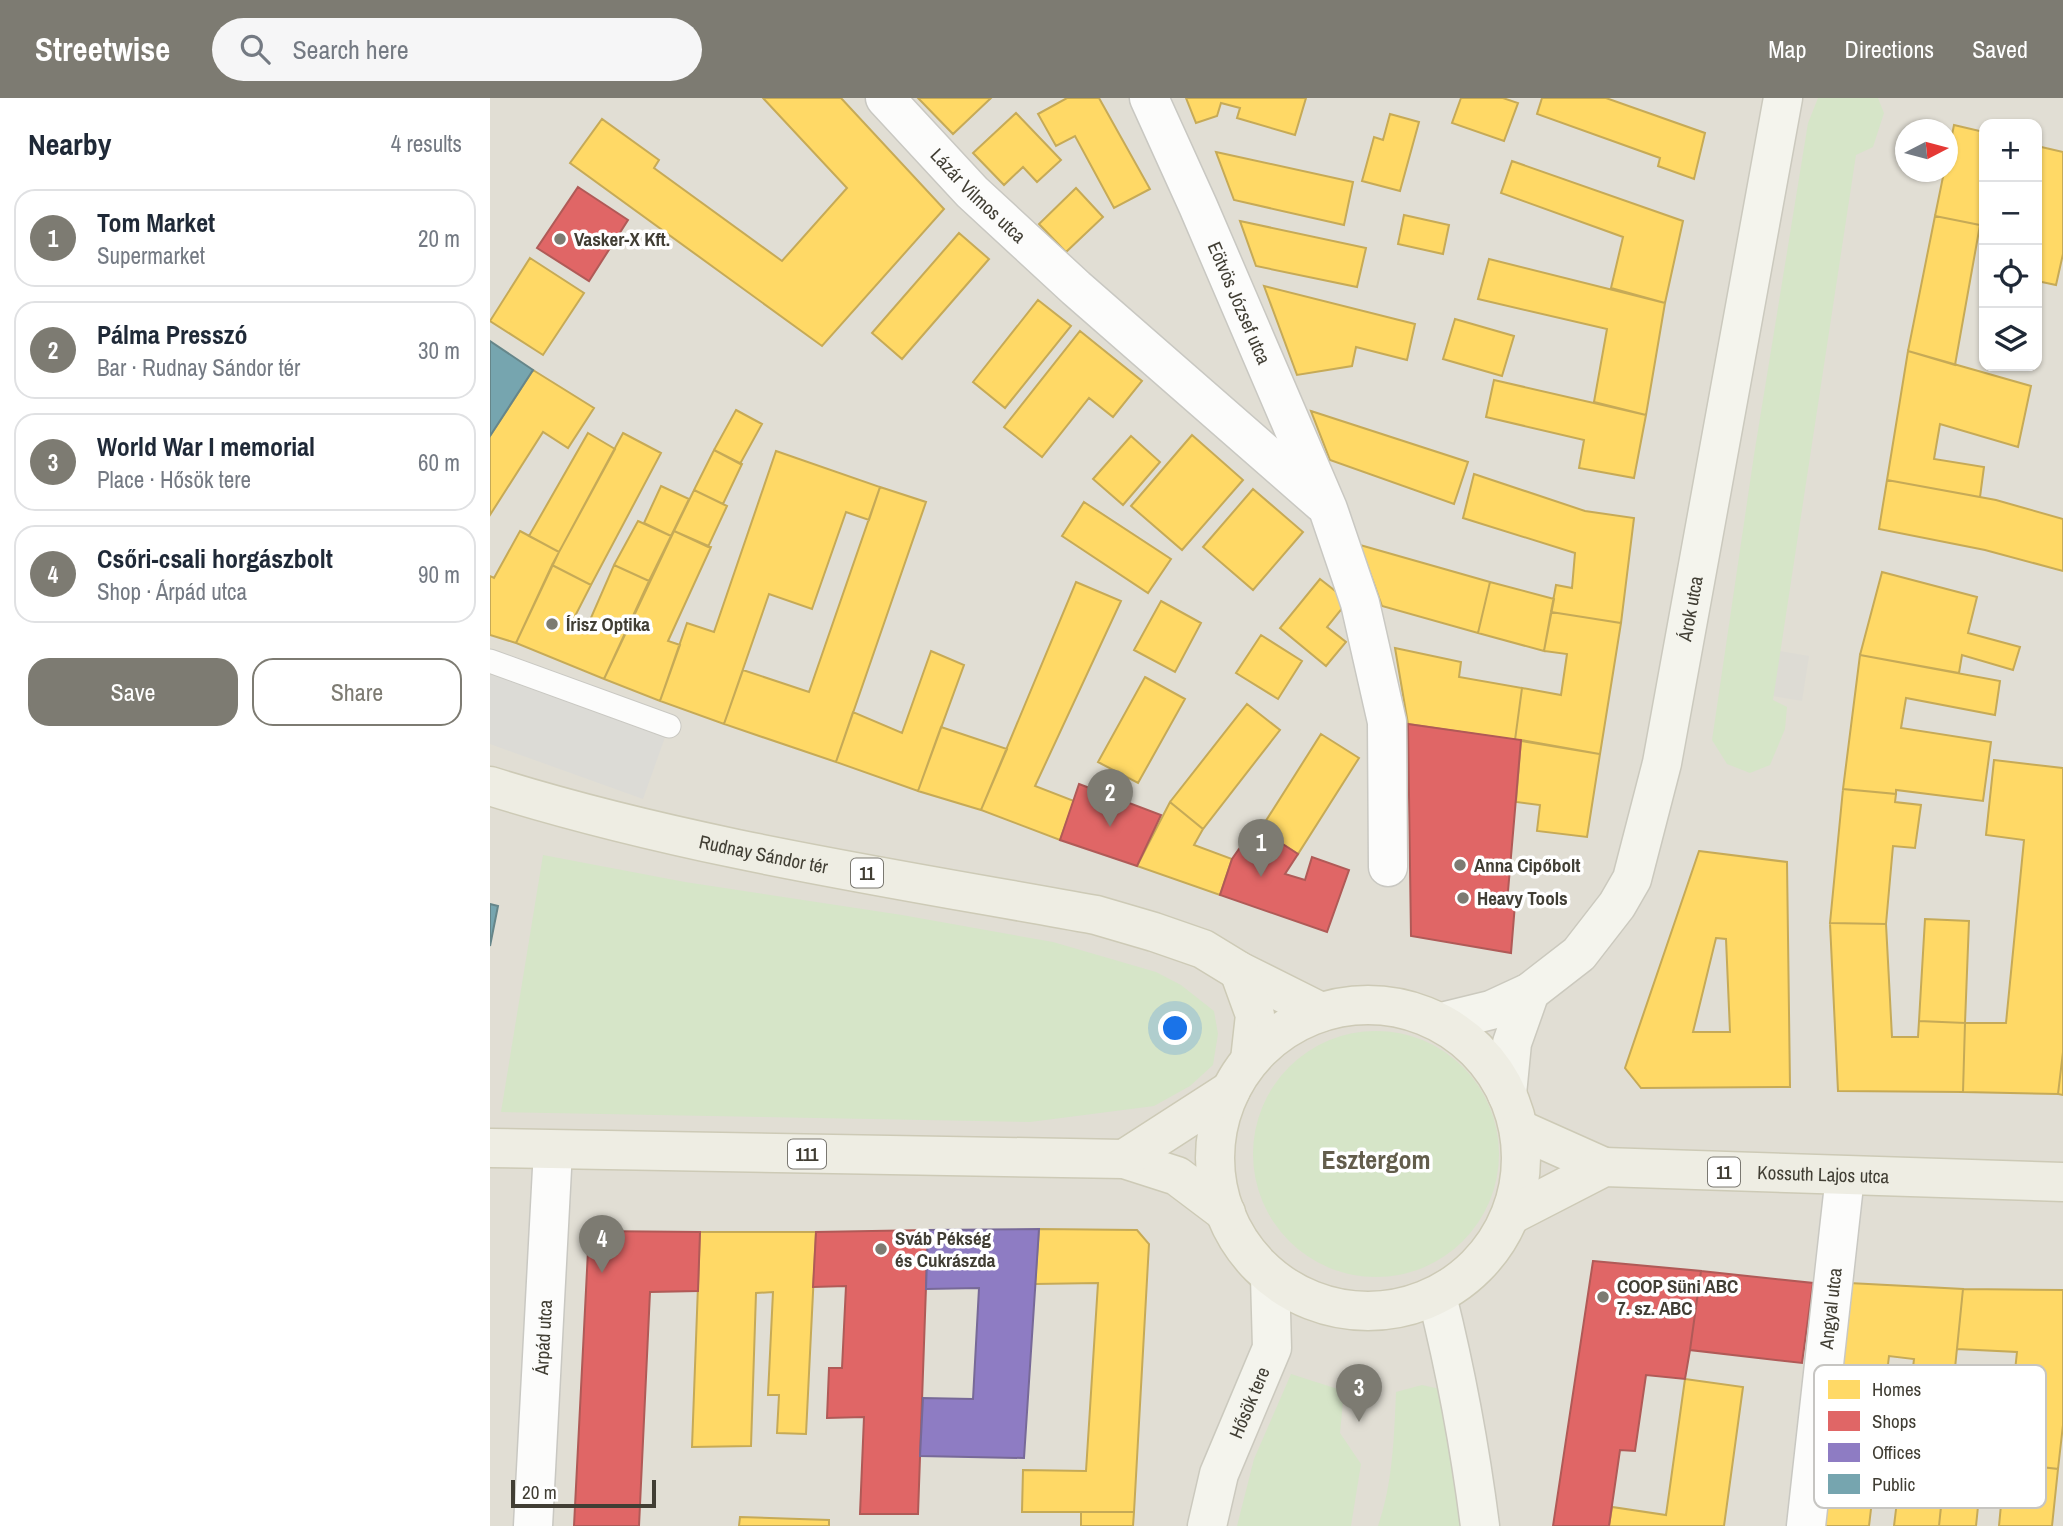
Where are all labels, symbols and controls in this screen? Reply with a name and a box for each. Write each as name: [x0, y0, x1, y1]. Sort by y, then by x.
search box: [212, 18, 702, 81]
text: Streetwise: [35, 27, 170, 71]
icon: search: [236, 30, 274, 68]
text: Search here: [292, 32, 409, 67]
text: Map: [1768, 33, 1806, 65]
text: Directions: [1844, 33, 1934, 65]
text: Saved: [1972, 33, 2028, 65]
north arrow: [1895, 119, 1958, 182]
map controls: [1979, 119, 2042, 371]
button: +: [1979, 119, 2042, 182]
text: Nearby: [28, 124, 111, 164]
text: 4 results: [391, 128, 462, 159]
street label: Lázár Vilmos utca: [925, 143, 1032, 249]
button: −: [1979, 182, 2042, 245]
text: Tom Market: [97, 205, 215, 240]
text: 1: [48, 223, 58, 254]
text: 20 m: [418, 223, 460, 254]
place label: Vasker-X Kft.: [574, 226, 670, 252]
marker: Vasker-X Kft.: [552, 231, 568, 247]
street label: Eötvös József utca: [1202, 238, 1277, 368]
text: Supermarket: [97, 240, 205, 271]
button: locate: [1979, 245, 2042, 308]
button: layers: [1979, 308, 2042, 371]
text: Pálma Presszó: [97, 317, 248, 352]
text: 2: [48, 335, 58, 366]
text: 30 m: [418, 335, 460, 366]
text: Bar · Rudnay Sándor tér: [97, 352, 300, 383]
text: World War I memorial: [97, 429, 315, 464]
text: 3: [48, 447, 58, 478]
text: 60 m: [418, 447, 460, 478]
text: Place · Hősök tere: [97, 464, 251, 495]
text: Csőri-csali horgászbolt: [97, 541, 333, 576]
text: 4: [48, 559, 58, 590]
text: 90 m: [418, 559, 460, 590]
street label: Árok utca: [1671, 574, 1709, 644]
text: Shop · Árpád utca: [97, 576, 247, 607]
place label: Írisz Optika: [566, 611, 650, 637]
marker: Írisz Optika: [544, 616, 560, 632]
button: Save: [28, 658, 238, 726]
button: Share: [252, 658, 462, 726]
pin: 2: [1087, 769, 1133, 827]
pin: 1: [1238, 819, 1284, 877]
street label: Rudnay Sándor tér: [697, 828, 831, 880]
place label: Anna Cipőbolt: [1474, 852, 1580, 878]
marker: Anna Cipőbolt: [1452, 857, 1468, 873]
road number: 11: [851, 858, 883, 888]
place label: Heavy Tools: [1477, 885, 1568, 911]
marker: Heavy Tools: [1455, 890, 1471, 906]
your location: [1158, 1011, 1192, 1045]
road number: 111: [788, 1140, 826, 1168]
district label: Esztergom: [1322, 1142, 1431, 1177]
road number: 11: [1708, 1157, 1740, 1186]
street label: Kossuth Lajos utca: [1757, 1159, 1890, 1189]
pin: 4: [579, 1215, 625, 1273]
place label: Sváb Pékség és Cukrászda: [895, 1225, 996, 1273]
marker: Sváb Pékség és Cukrászda: [873, 1241, 889, 1257]
street label: Angyal utca: [1813, 1266, 1848, 1351]
place label: COOP Süni ABC 7. sz. ABC: [1617, 1273, 1738, 1321]
marker: COOP Süni ABC 7. sz. ABC: [1595, 1289, 1611, 1305]
street label: Árpád utca: [528, 1299, 558, 1377]
street label: Hősök tere: [1222, 1363, 1276, 1442]
pin: 3: [1336, 1364, 1382, 1422]
legend: [1814, 1365, 2046, 1508]
text: Homes: [1872, 1376, 1922, 1402]
text: Shops: [1872, 1408, 1916, 1434]
text: Offices: [1872, 1439, 1921, 1465]
text: Public: [1872, 1471, 1916, 1497]
scale bar: [511, 1477, 656, 1509]
text: 20 m: [522, 1479, 557, 1505]

